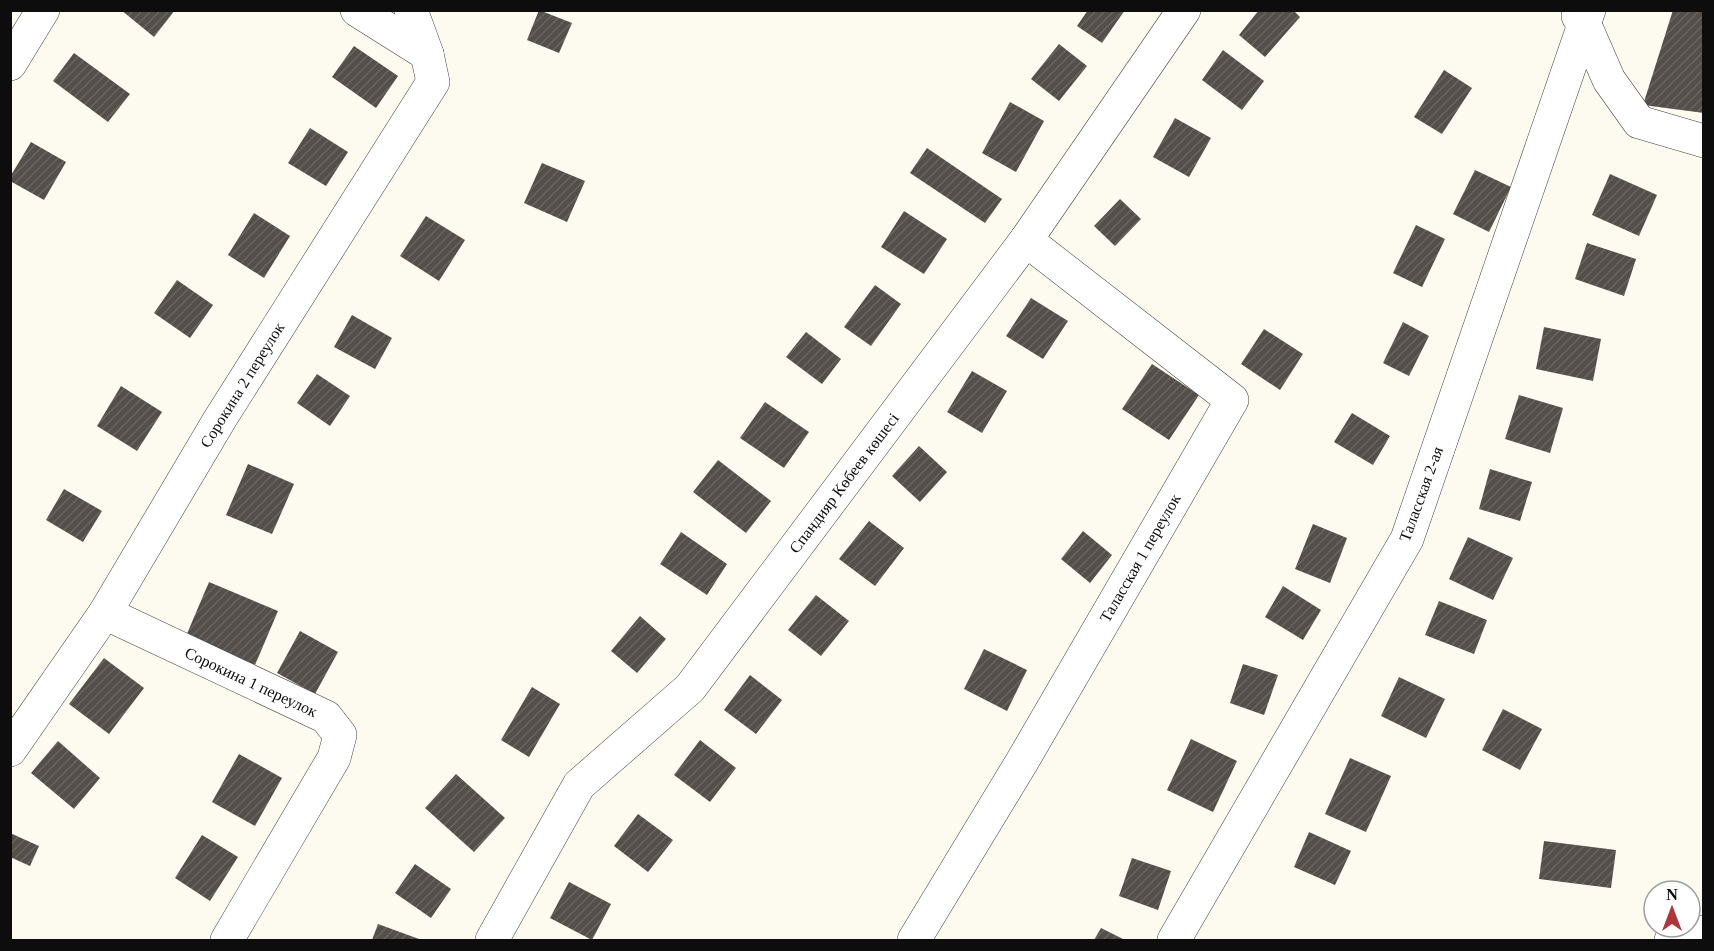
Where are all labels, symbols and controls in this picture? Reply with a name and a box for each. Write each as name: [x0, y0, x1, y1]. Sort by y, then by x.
street label: Сорокина 2 переулок: [197, 319, 288, 451]
street label: Спандияр Көбеев көшесі: [786, 409, 903, 557]
street label: Таласская 2-ая: [1396, 444, 1446, 544]
street label: Таласская 1 переулок: [1096, 491, 1185, 626]
street label: Сорокина 1 переулок: [182, 644, 320, 721]
north arrow: [1642, 879, 1702, 939]
text: N: [1666, 886, 1678, 903]

